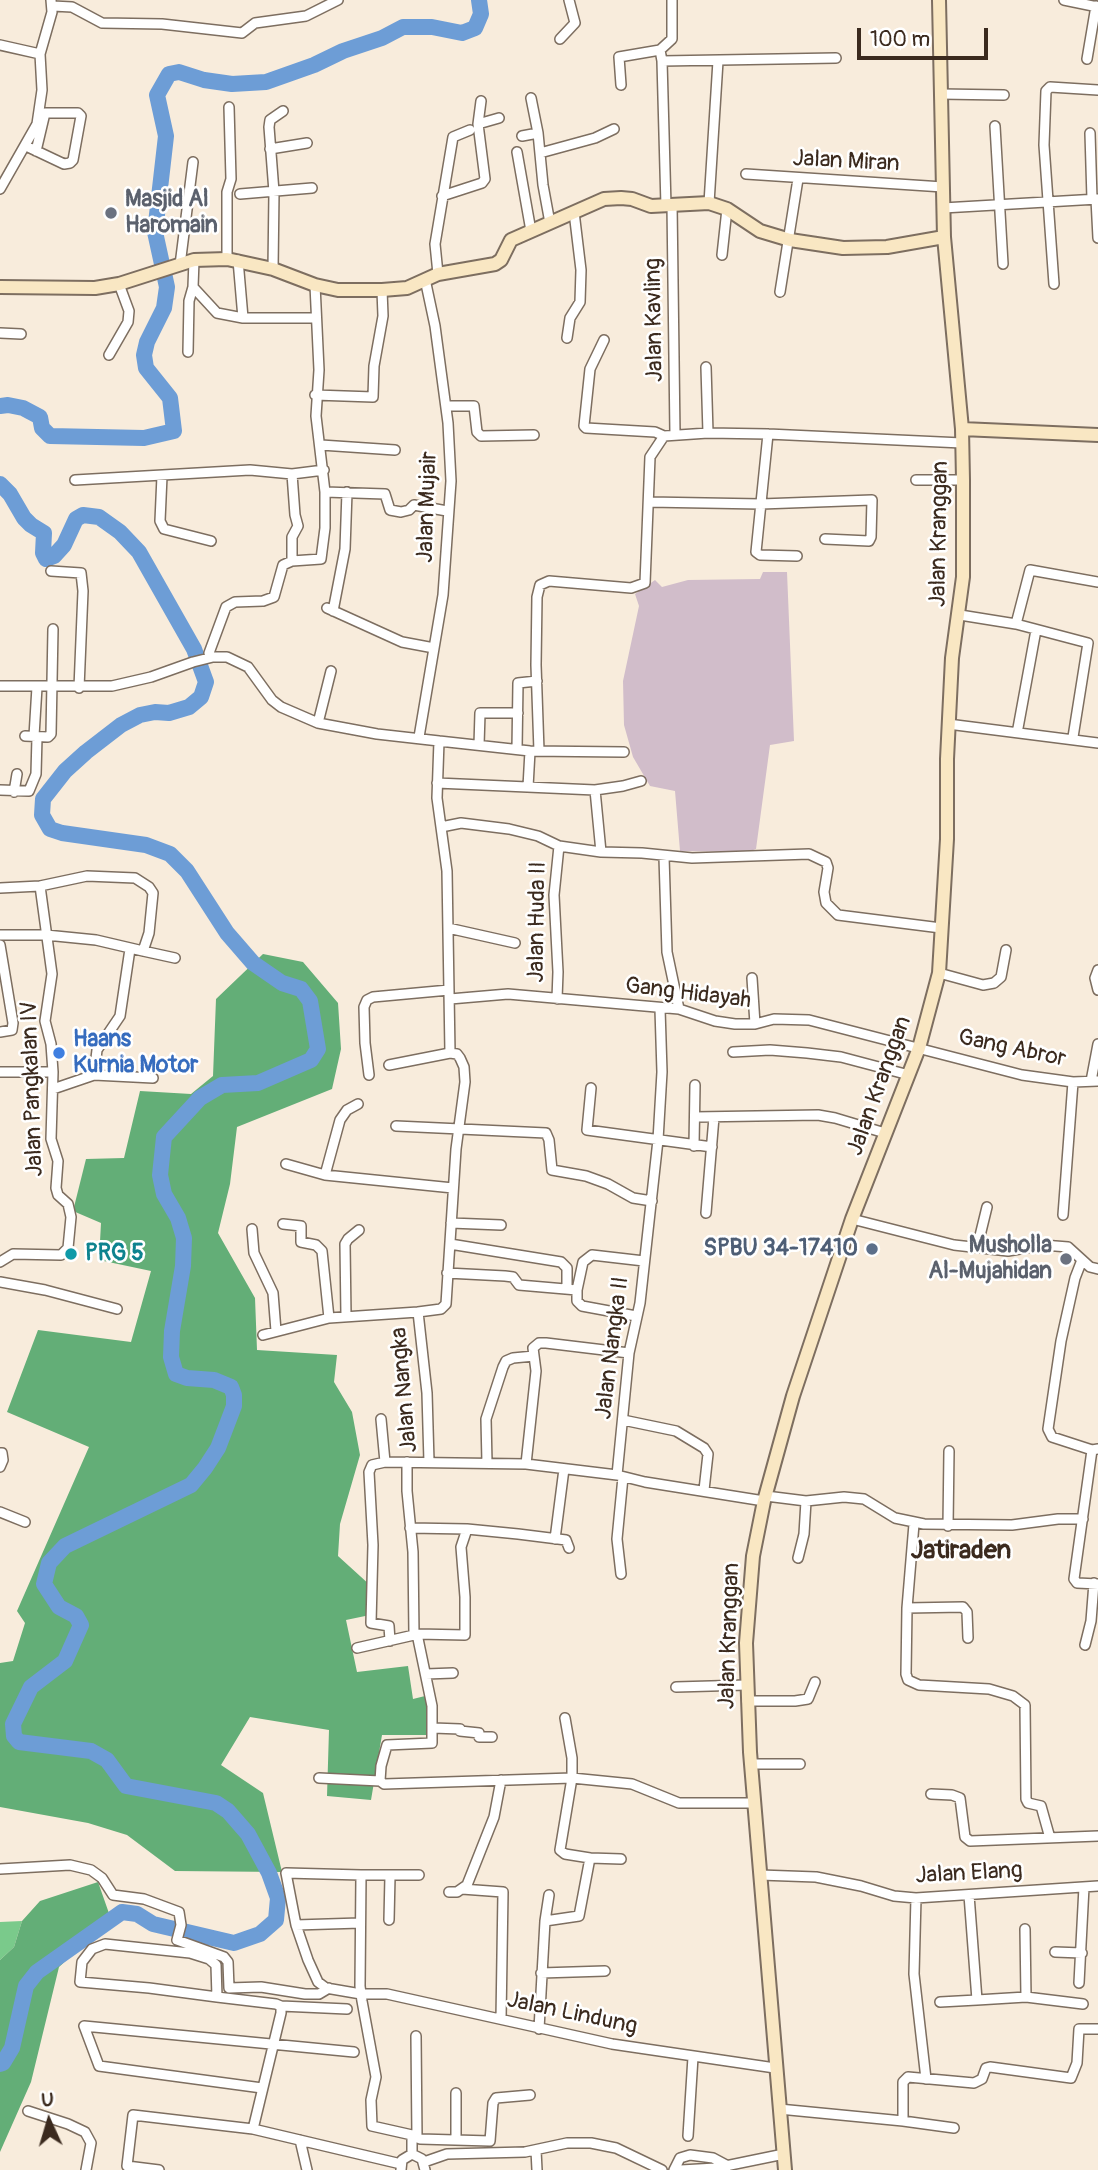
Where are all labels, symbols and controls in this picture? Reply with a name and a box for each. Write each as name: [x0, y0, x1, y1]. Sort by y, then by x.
scale bar: [860, 14, 991, 58]
text: 100 m: [870, 26, 930, 53]
street label: Jalan Miran: [792, 145, 900, 179]
place label: Masjid Al Haromain: [125, 186, 218, 240]
marker: Masjid Al Haromain: [103, 205, 119, 221]
street label: Jalan Kavling: [640, 258, 670, 382]
street label: Jalan Mujair: [412, 451, 444, 563]
street label: Jalan Kranggan: [925, 461, 955, 607]
street label: Jalan Huda II: [523, 861, 553, 983]
street label: Gang Hidayah: [623, 973, 753, 1015]
street label: Jalan Pangkalan IV: [16, 1001, 50, 1177]
street label: Jalan Kranggan: [842, 1012, 918, 1160]
street label: Gang Abror: [956, 1024, 1068, 1074]
place label: Haans Kurnia Motor: [73, 1026, 198, 1080]
marker: Haans Kurnia Motor: [51, 1045, 67, 1061]
place label: Musholla Al-Mujahidan: [928, 1232, 1052, 1286]
place label: SPBU 34-17410: [703, 1235, 858, 1263]
place label: PRG 5: [85, 1240, 144, 1268]
marker: SPBU 34-17410: [864, 1241, 880, 1257]
marker: PRG 5: [63, 1246, 79, 1262]
marker: Musholla Al-Mujahidan: [1058, 1251, 1074, 1267]
street label: Jalan Nangka II: [591, 1275, 635, 1421]
street label: Jalan Nangka: [386, 1326, 424, 1454]
district label: Jatiraden: [911, 1535, 1011, 1567]
street label: Jalan Kranggan: [714, 1562, 746, 1710]
street label: Jalan Elang: [915, 1857, 1023, 1891]
street label: Jalan Lindung: [504, 1987, 640, 2041]
north arrow: [14, 2086, 84, 2156]
text: U: [40, 2088, 55, 2112]

